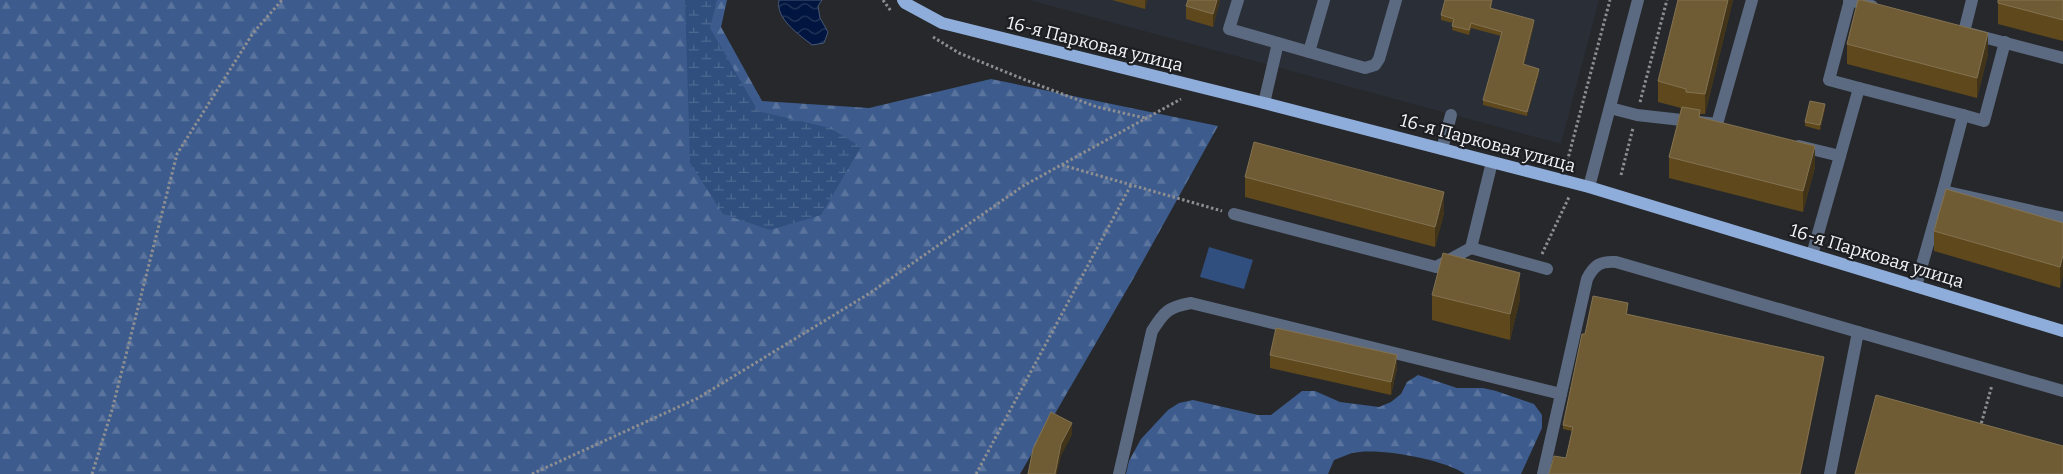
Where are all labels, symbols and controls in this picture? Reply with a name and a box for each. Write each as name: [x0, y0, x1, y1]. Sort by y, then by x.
street label: 16-я Парковая улица: [1005, 11, 1186, 77]
street label: 16-я Парковая улица: [1398, 109, 1578, 177]
street label: 16-я Парковая улица: [1787, 219, 1967, 293]

